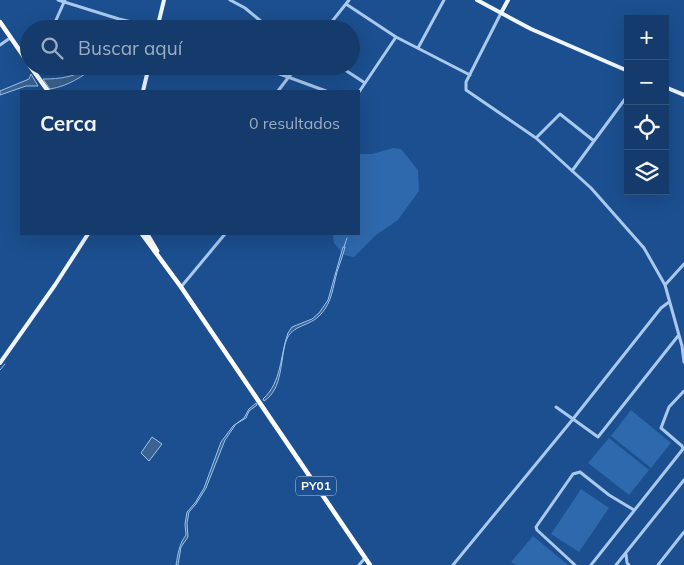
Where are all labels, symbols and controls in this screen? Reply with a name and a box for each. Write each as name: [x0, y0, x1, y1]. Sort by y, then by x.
map controls: [624, 15, 669, 195]
button: +: [624, 15, 669, 60]
search box: [20, 20, 360, 75]
icon: search: [38, 34, 66, 62]
text: Buscar aquí: [78, 36, 182, 60]
button: −: [624, 60, 669, 105]
button: locate: [624, 105, 669, 150]
text: Cerca: [40, 110, 97, 136]
text: 0 resultados: [249, 113, 340, 133]
button: layers: [624, 150, 669, 195]
road number: PY01: [296, 476, 336, 496]

